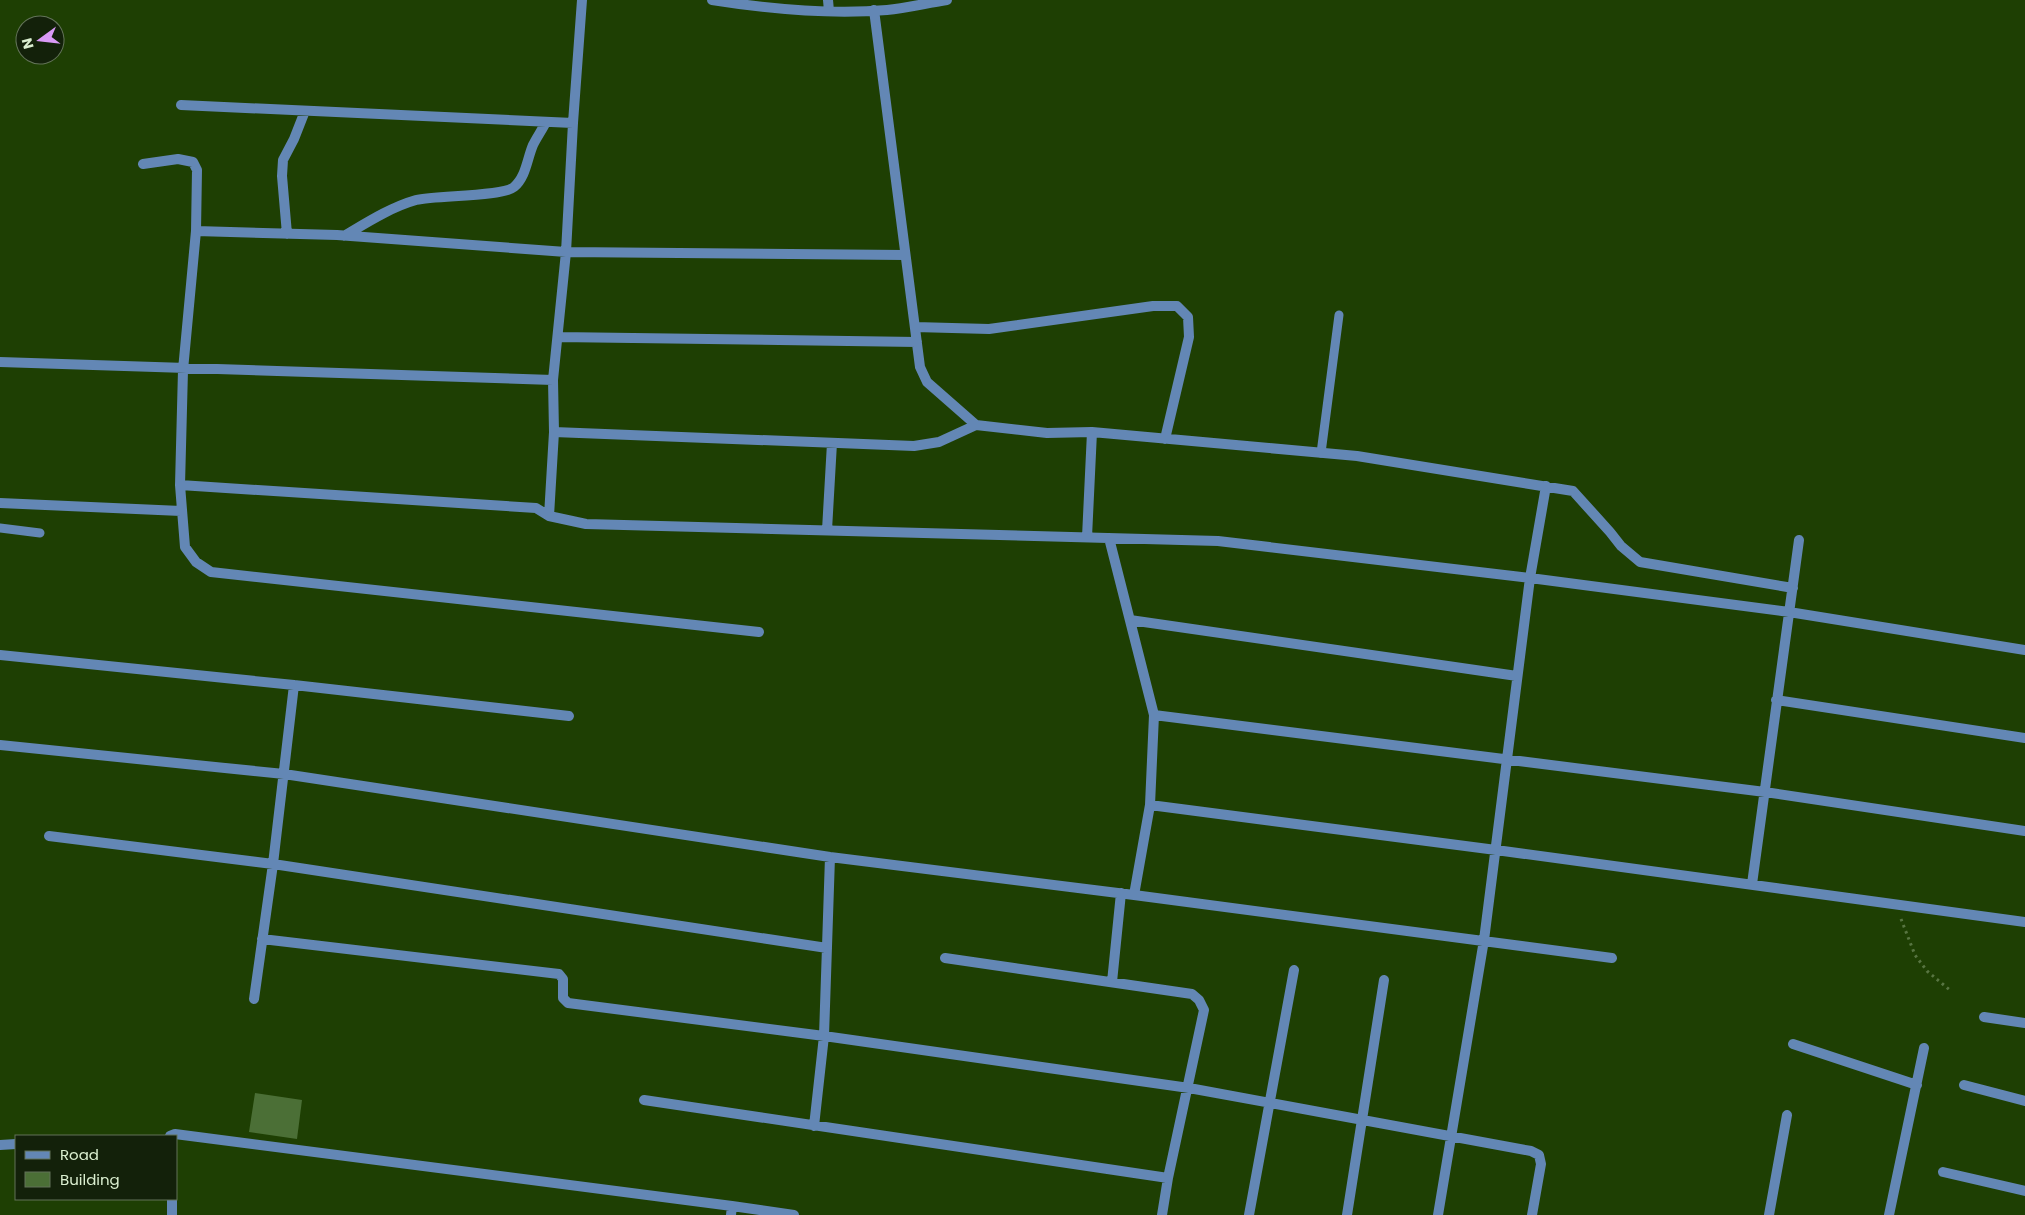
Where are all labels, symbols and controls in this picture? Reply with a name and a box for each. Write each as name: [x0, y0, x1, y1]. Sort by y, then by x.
north arrow: [15, 15, 65, 65]
text: N: [16, 36, 38, 51]
legend: [15, 1135, 178, 1200]
text: Road: [60, 1144, 99, 1165]
text: Building: [60, 1169, 120, 1190]

